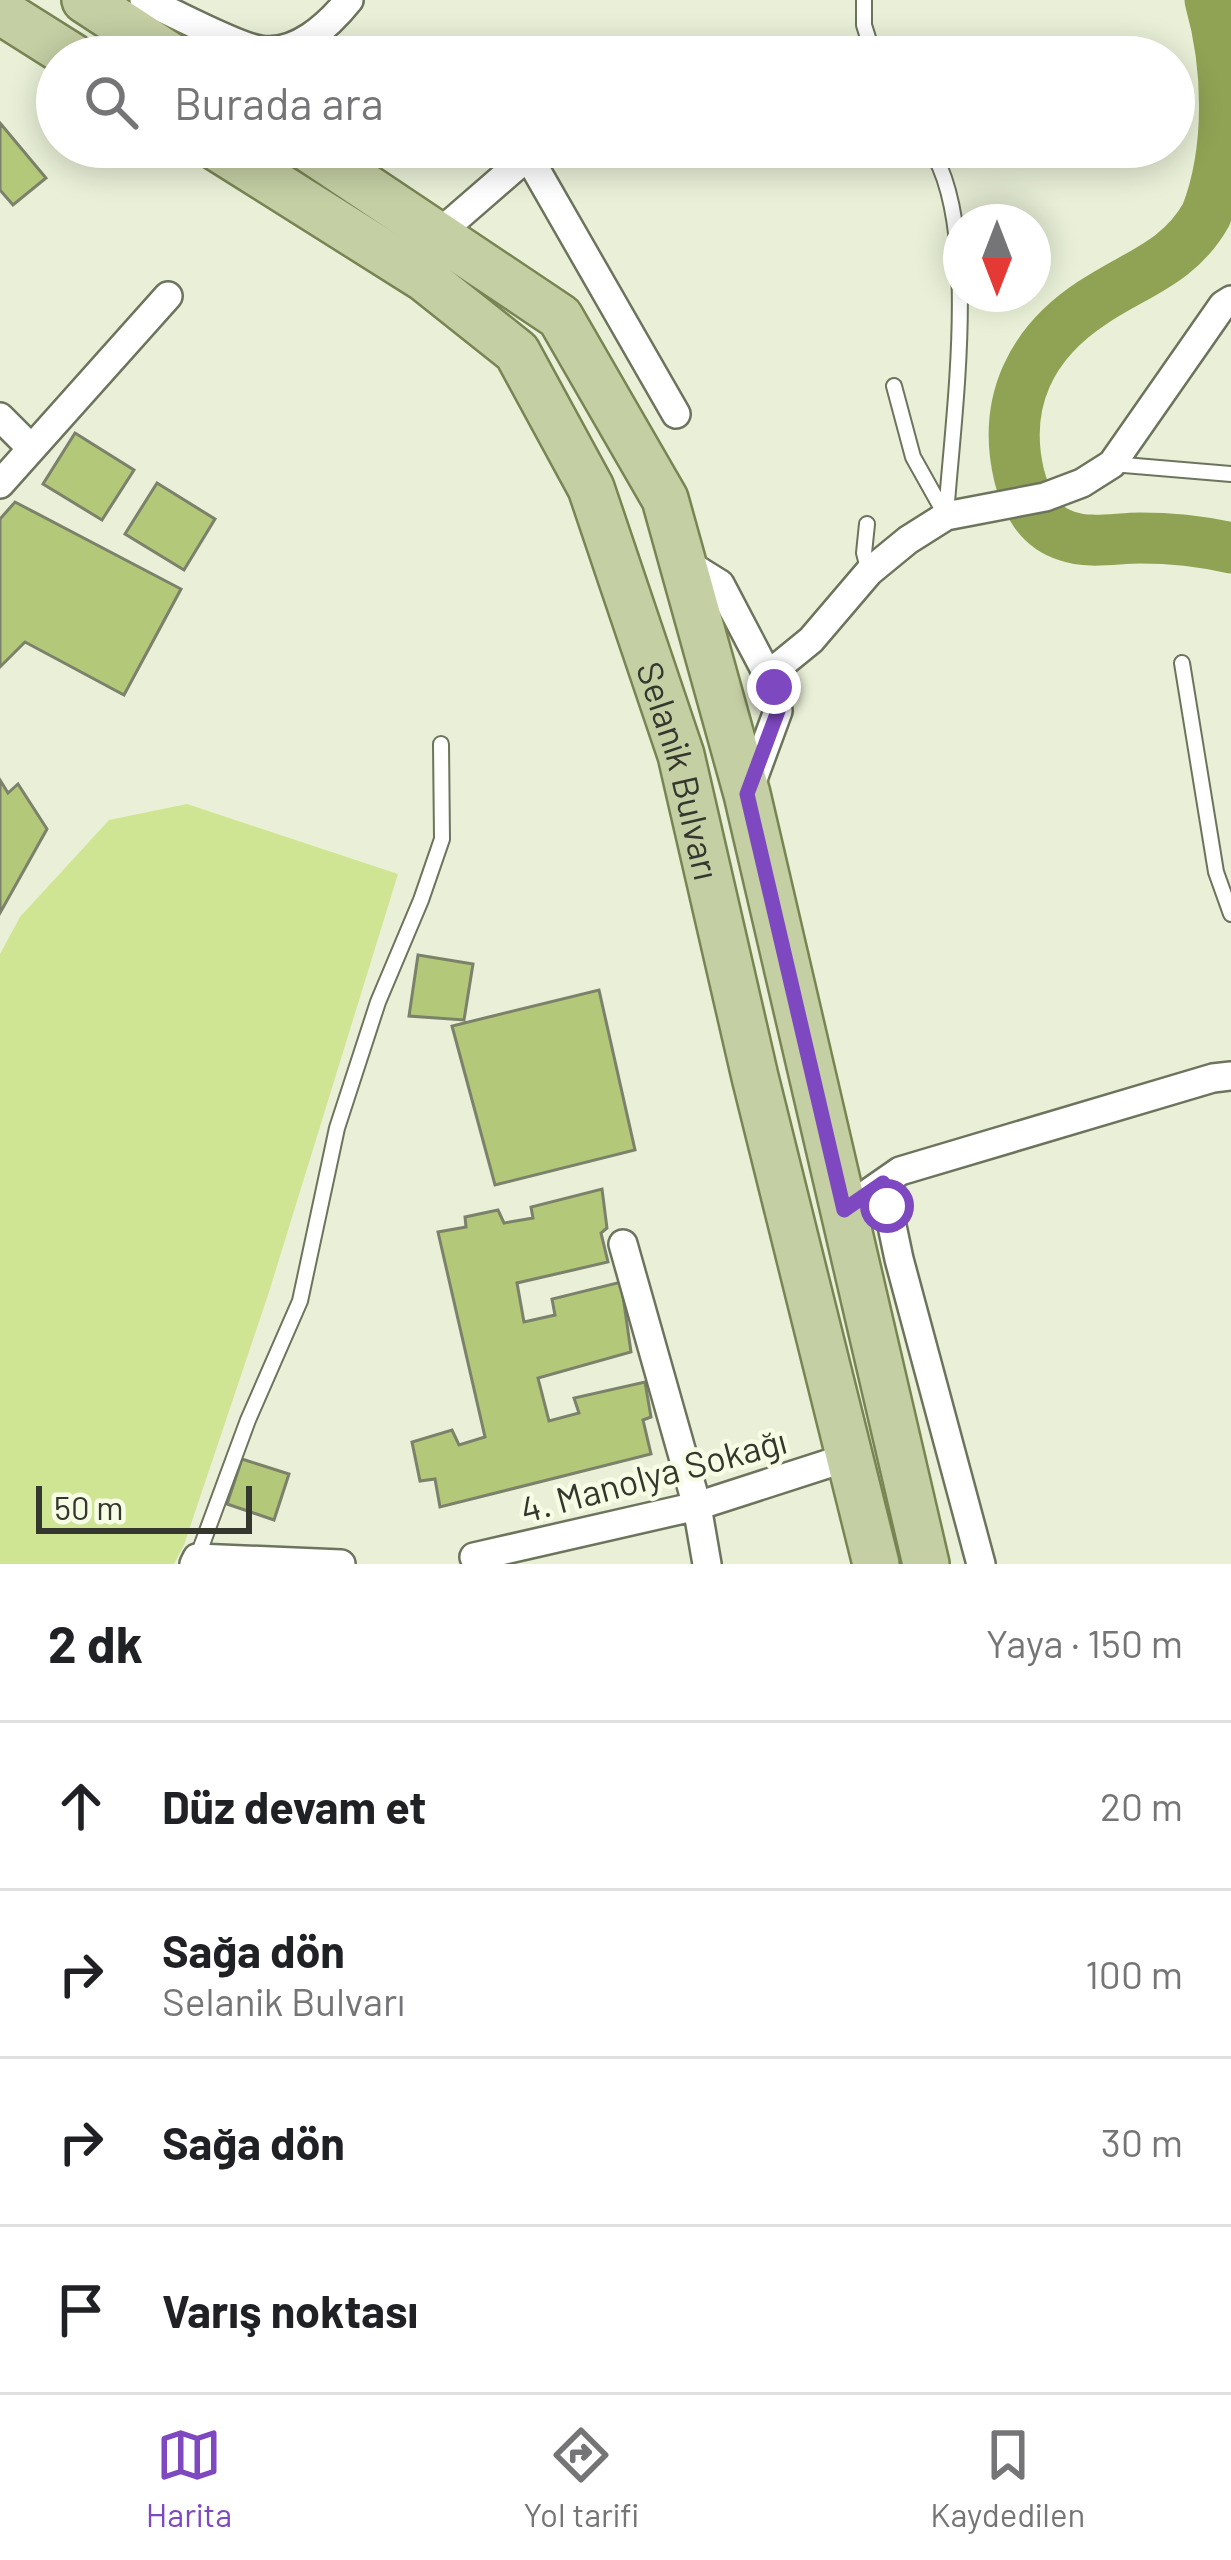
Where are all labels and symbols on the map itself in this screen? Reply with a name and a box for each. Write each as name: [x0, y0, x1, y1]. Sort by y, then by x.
north arrow: [943, 204, 1051, 312]
street label: Selanik Bulvarı: [629, 656, 730, 884]
route end: [747, 660, 801, 714]
route start: [860, 1179, 914, 1233]
street label: 4. Manolya Sokağı: [515, 1418, 791, 1530]
scale bar: [36, 1480, 252, 1533]

